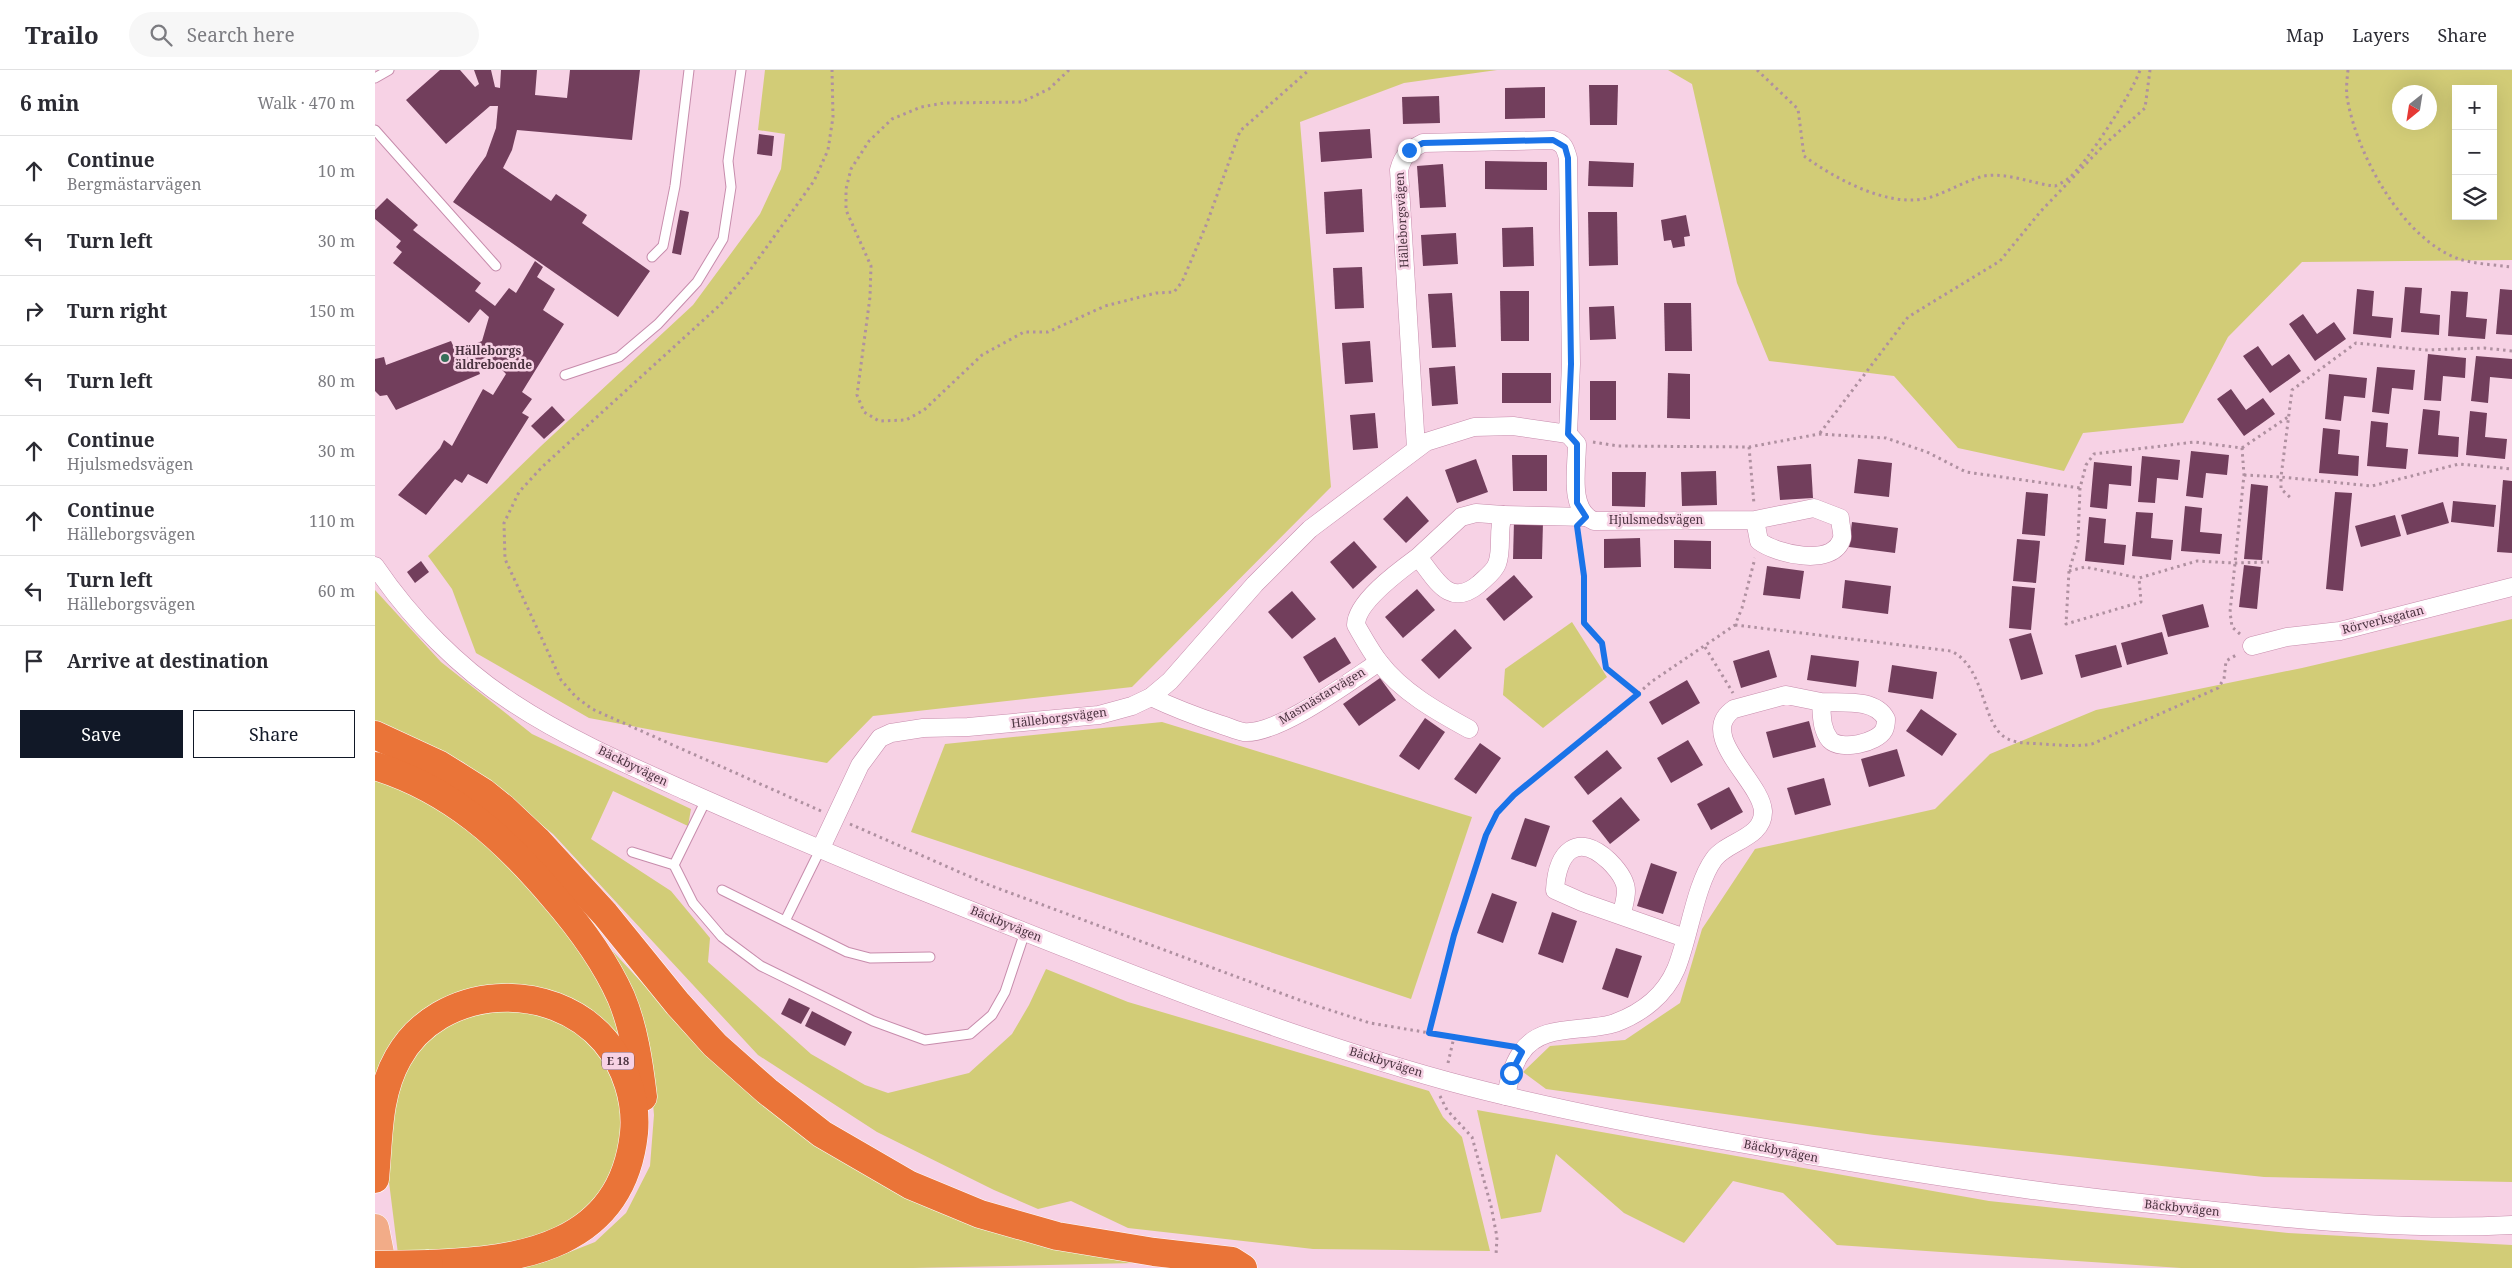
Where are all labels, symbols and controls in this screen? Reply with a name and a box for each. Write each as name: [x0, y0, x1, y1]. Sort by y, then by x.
search box: [129, 12, 479, 57]
text: Trailo: [25, 18, 99, 51]
icon: search: [147, 21, 175, 49]
text: Search here: [187, 22, 295, 48]
text: Map: [2286, 23, 2324, 47]
text: Layers: [2352, 23, 2410, 47]
text: Share: [2438, 23, 2487, 47]
north arrow: [2392, 85, 2437, 130]
map controls: [2452, 85, 2497, 220]
button: +: [2452, 85, 2497, 130]
text: 6 min: [20, 89, 79, 117]
text: Walk · 470 m: [258, 92, 355, 114]
button: −: [2452, 130, 2497, 175]
route end: [1398, 139, 1421, 162]
text: Continue: [67, 147, 155, 173]
icon: ahead: [20, 157, 48, 185]
text: 10 m: [318, 160, 355, 182]
street label: Hälleborgsvägen: [1390, 171, 1413, 269]
text: Bergmästarvägen: [67, 173, 201, 195]
button: layers: [2452, 175, 2497, 220]
icon: left: [20, 227, 48, 255]
text: Turn left: [67, 228, 153, 254]
text: 30 m: [318, 230, 355, 252]
icon: right: [20, 297, 48, 325]
text: Turn right: [67, 298, 167, 324]
text: 150 m: [309, 300, 355, 322]
place label: Hälleborgs äldreboende: [455, 342, 532, 373]
marker: Hälleborgs äldreboende: [439, 352, 451, 364]
icon: left: [20, 367, 48, 395]
text: Turn left: [67, 368, 153, 394]
text: 80 m: [318, 370, 355, 392]
text: Continue: [67, 427, 155, 453]
icon: ahead: [20, 437, 48, 465]
text: 30 m: [318, 440, 355, 462]
text: Hjulsmedsvägen: [67, 453, 193, 475]
text: Continue: [67, 497, 155, 523]
icon: ahead: [20, 507, 48, 535]
text: 110 m: [309, 510, 355, 532]
street label: Hjulsmedsvägen: [1609, 511, 1704, 528]
text: Hälleborgsvägen: [67, 523, 195, 545]
text: Turn left: [67, 567, 153, 593]
icon: left: [20, 577, 48, 605]
text: 60 m: [318, 580, 355, 602]
text: Hälleborgsvägen: [67, 593, 195, 615]
street label: Rörverksgatan: [2340, 601, 2426, 638]
icon: arrive: [20, 647, 48, 675]
text: Arrive at destination: [67, 648, 269, 674]
street label: Masmästarvägen: [1275, 663, 1368, 728]
street label: Hälleborgsvägen: [1010, 703, 1108, 732]
button: Save: [20, 710, 183, 758]
button: Share: [193, 710, 355, 758]
street label: Bäckbyvägen: [595, 741, 671, 790]
street label: Bäckbyvägen: [968, 901, 1045, 946]
street label: Bäckbyvägen: [1347, 1042, 1425, 1081]
road number: E 18: [602, 1052, 634, 1069]
route start: [1500, 1062, 1523, 1085]
street label: Bäckbyvägen: [1742, 1135, 1820, 1166]
street label: Bäckbyvägen: [2143, 1195, 2221, 1220]

